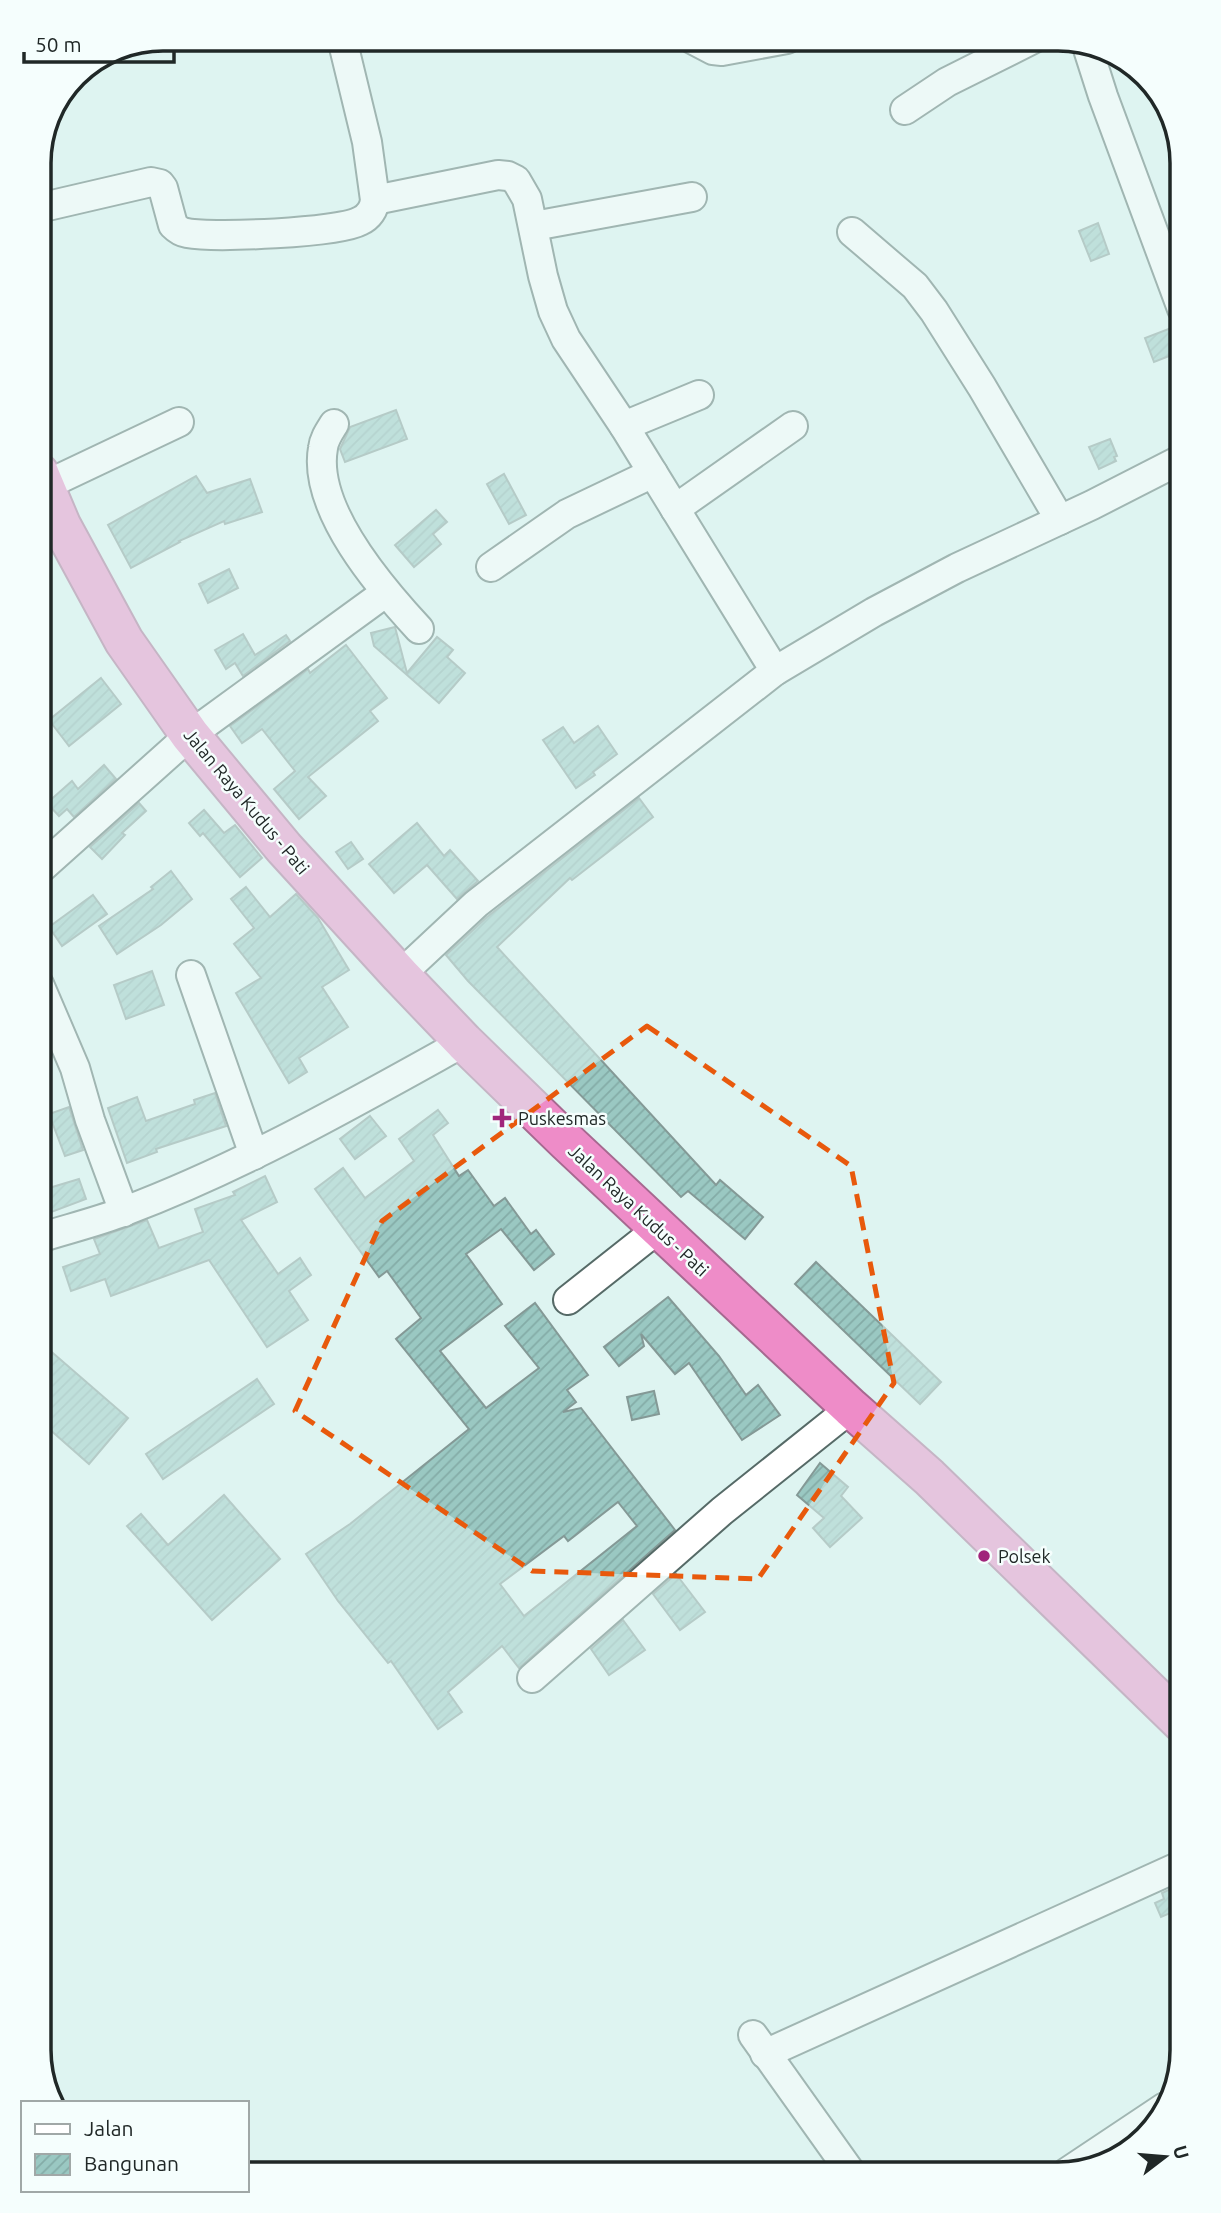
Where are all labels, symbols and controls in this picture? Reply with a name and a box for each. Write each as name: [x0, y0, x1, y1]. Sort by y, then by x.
scale bar: [24, 21, 175, 65]
text: 50 m: [35, 32, 82, 56]
street label: Jalan Raya Kudus - Pati: [180, 724, 314, 878]
marker: Puskesmas: [492, 1108, 512, 1128]
place label: Puskesmas: [518, 1108, 606, 1128]
street label: Jalan Raya Kudus - Pati: [565, 1140, 713, 1280]
place label: Polsek: [998, 1546, 1051, 1566]
marker: Polsek: [976, 1548, 992, 1564]
legend: [21, 2101, 248, 2192]
text: Jalan: [84, 2116, 133, 2140]
north arrow: [1130, 2122, 1200, 2192]
text: U: [1169, 2143, 1194, 2162]
text: Bangunan: [84, 2151, 179, 2175]

